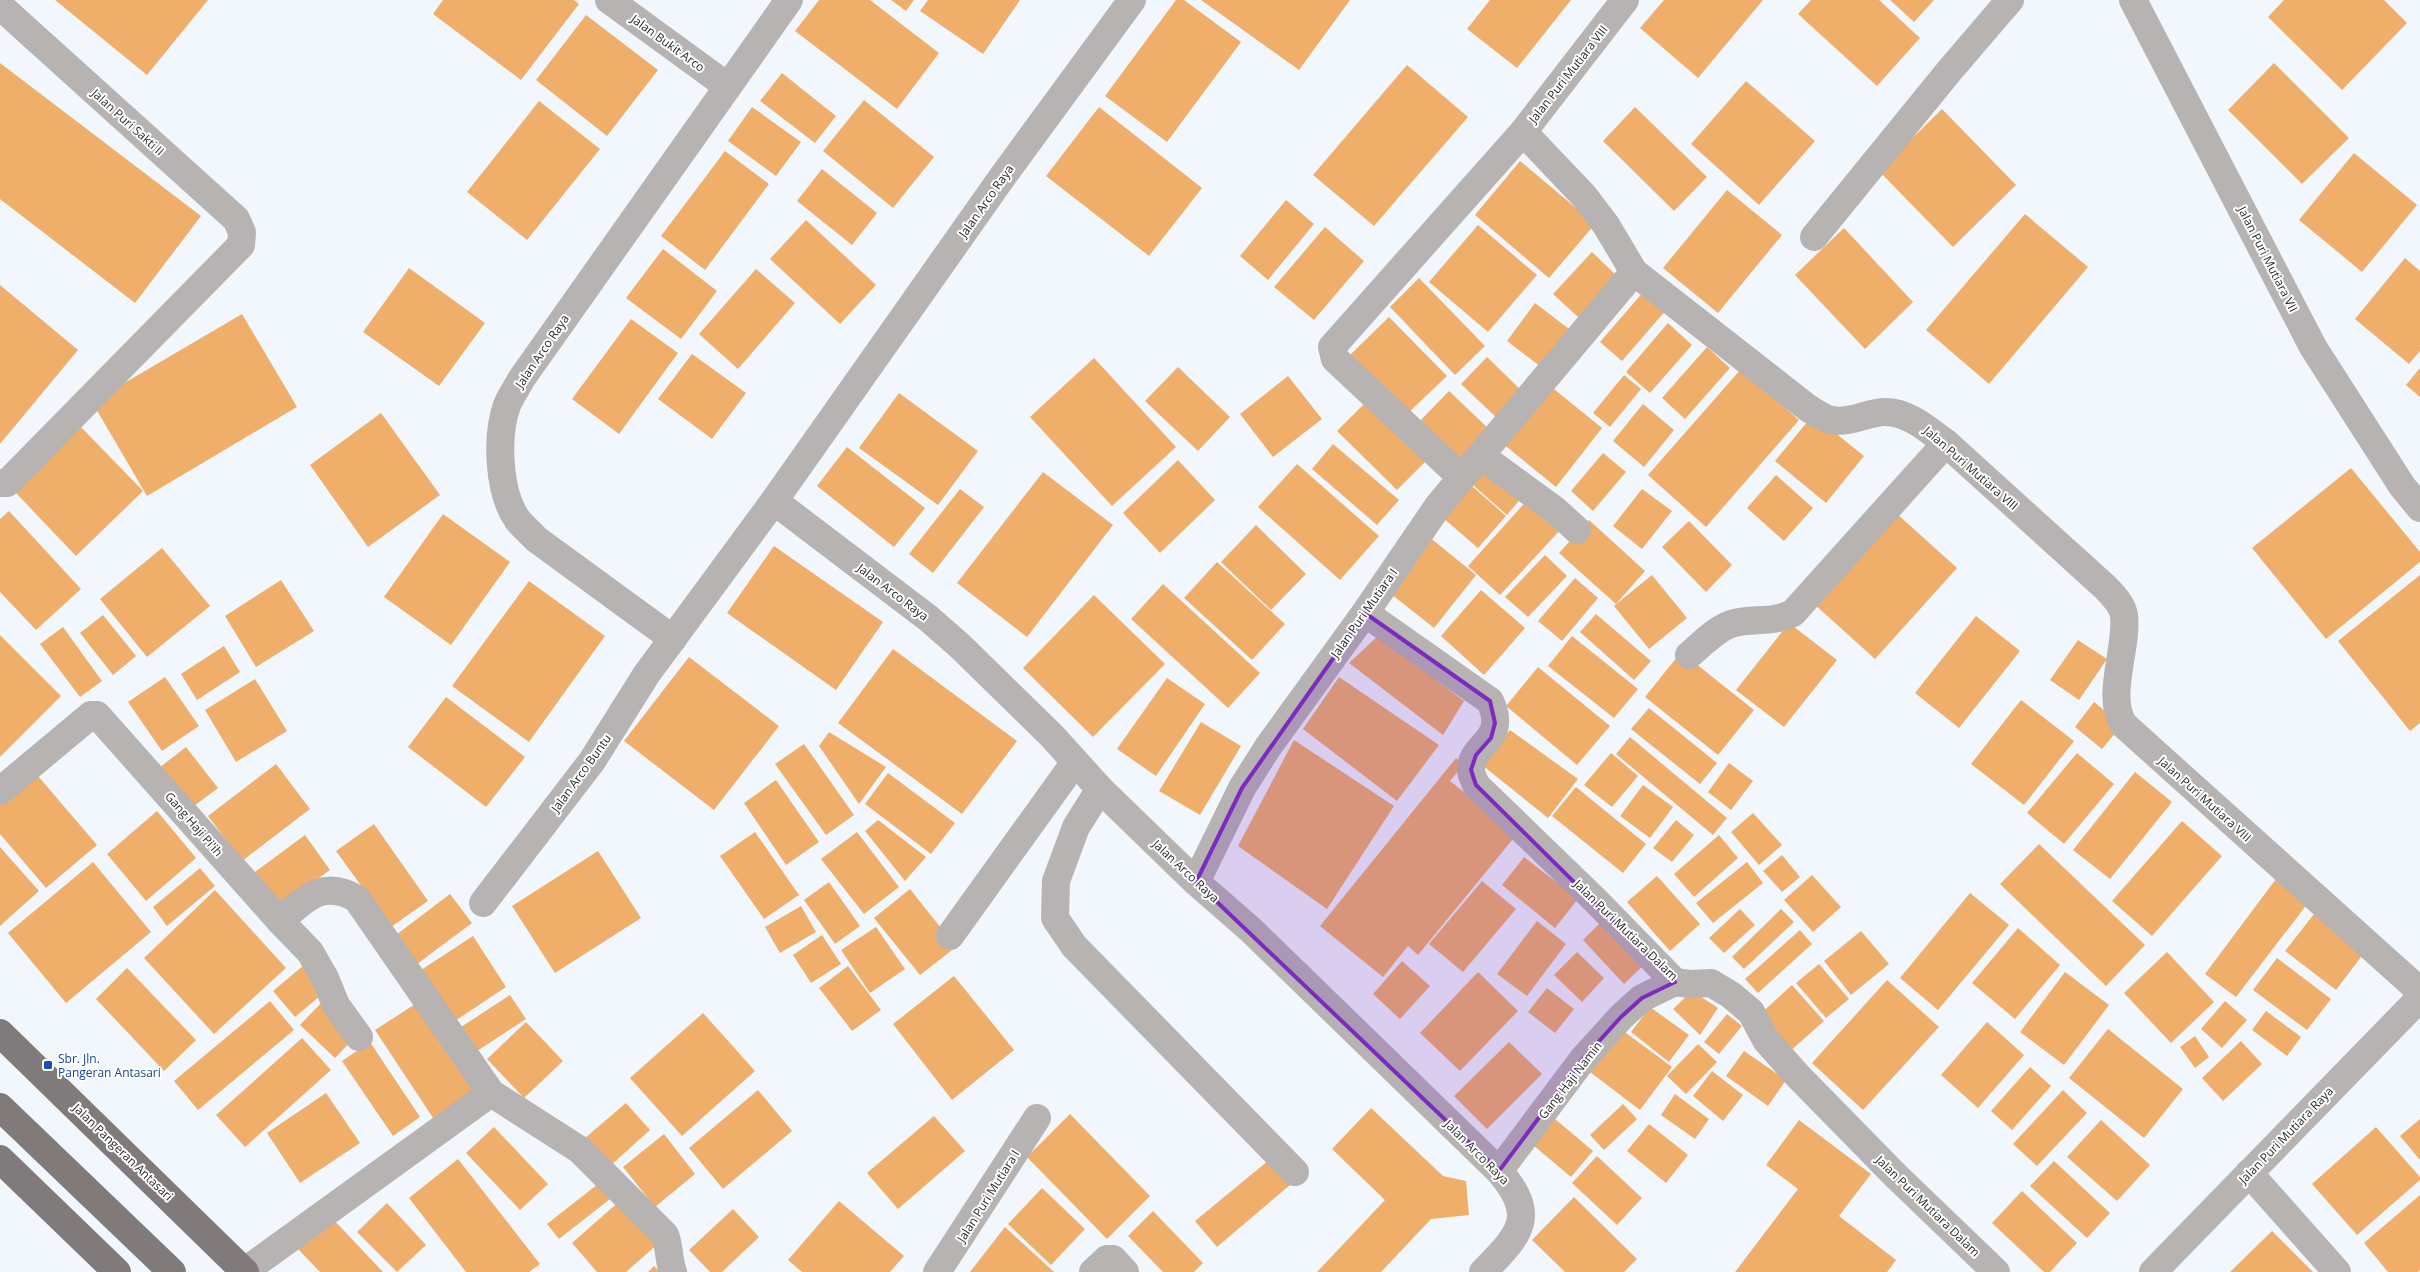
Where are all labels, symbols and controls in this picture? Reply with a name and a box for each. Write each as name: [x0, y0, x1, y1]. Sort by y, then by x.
street label: Jalan Bukit Arco: [627, 10, 708, 76]
street label: Jalan Puri Mutiara VIII: [1524, 22, 1612, 127]
street label: Jalan Puri Sakti II: [87, 84, 168, 159]
street label: Jalan Arco Raya: [954, 161, 1017, 242]
street label: Jalan Puri Mutiara VII: [2234, 202, 2302, 315]
street label: Jalan Arco Raya: [511, 311, 573, 392]
street label: Jalan Puri Mutiara VIII: [1919, 422, 2022, 514]
street label: Jalan Arco Raya: [853, 559, 932, 624]
street label: Jalan Puri Mutiara I: [1326, 565, 1401, 662]
street label: Jalan Arco Buntu: [546, 730, 615, 816]
street label: Jalan Puri Mutiara VIII: [2154, 752, 2255, 845]
street label: Gang Haji Pi'ih: [161, 788, 227, 860]
street label: Jalan Arco Raya: [1148, 835, 1223, 906]
street label: Jalan Puri Mutiara Dalam: [1569, 875, 1682, 984]
street label: Gang Haji Namin: [1534, 1038, 1606, 1122]
place label: Sbr. Jln. Pangeran Antasari: [58, 1050, 161, 1081]
marker: Sbr. Jln. Pangeran Antasari: [42, 1059, 54, 1071]
street label: Jalan Puri Mutiara Raya: [2234, 1083, 2337, 1188]
street label: Jalan Pangeran Antasari: [69, 1099, 177, 1204]
street label: Jalan Arco Raya: [1440, 1115, 1513, 1188]
street label: Jalan Puri Mutiara I: [952, 1147, 1023, 1246]
street label: Jalan Puri Mutiara Dalam: [1871, 1151, 1984, 1260]

